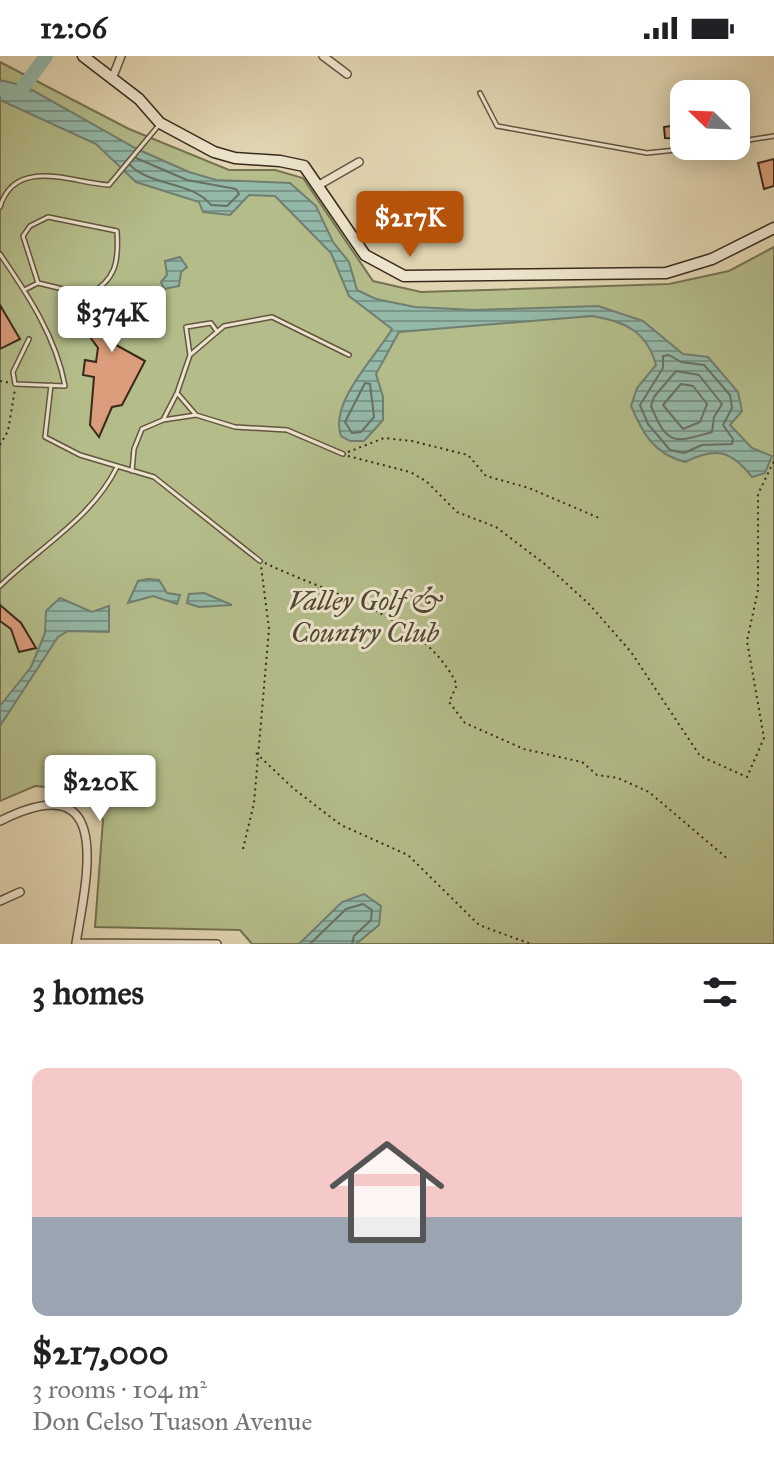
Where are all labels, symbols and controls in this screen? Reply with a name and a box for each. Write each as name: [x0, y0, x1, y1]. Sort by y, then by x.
text: 12:06: [40, 10, 107, 46]
north arrow: [670, 80, 750, 160]
map controls: [670, 80, 750, 160]
pin: $217K: [354, 191, 466, 259]
text: $217K: [374, 201, 446, 233]
pin: $374K: [56, 286, 168, 354]
text: $374K: [76, 296, 148, 328]
park label: Valley Golf & Country Club: [288, 583, 444, 650]
pin: $220K: [44, 755, 156, 823]
text: $220K: [63, 765, 137, 797]
icon: filters: [698, 970, 742, 1014]
text: 3 homes: [32, 972, 144, 1013]
icon: home: [315, 1120, 459, 1264]
text: $217,000: [32, 1332, 168, 1373]
text: 3 rooms · 104 m²: [32, 1373, 207, 1405]
text: Don Celso Tuason Avenue: [32, 1405, 312, 1437]

